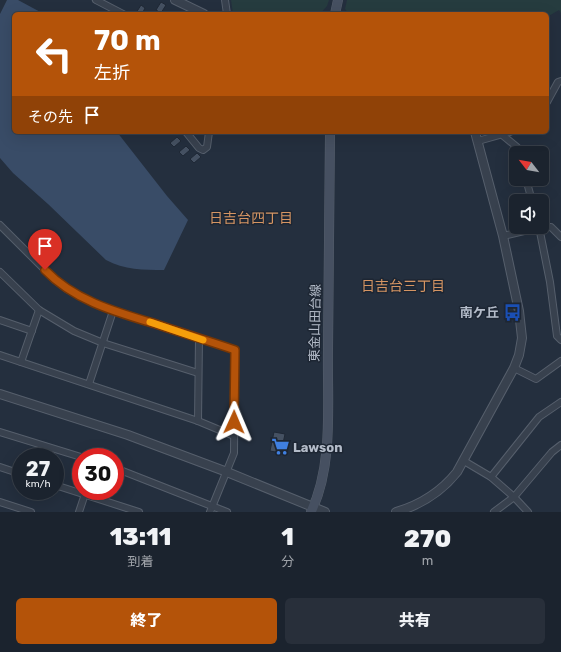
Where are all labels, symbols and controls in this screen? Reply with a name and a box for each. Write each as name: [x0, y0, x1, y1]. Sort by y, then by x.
text: 70 m: [94, 24, 161, 57]
icon: left: [28, 28, 80, 80]
text: 左折: [94, 62, 130, 84]
icon: arrive: [81, 104, 103, 126]
text: その先: [28, 108, 73, 126]
north arrow: [509, 146, 549, 186]
map controls: [509, 146, 549, 234]
button: sound: [509, 194, 549, 234]
district label: 日吉台四丁目: [209, 210, 293, 227]
pin: [28, 229, 62, 270]
icon: arrive: [34, 235, 56, 257]
district label: 日吉台三丁目: [361, 278, 445, 295]
street label: 東金山田台線: [307, 284, 323, 362]
bus stop icon: 南ケ丘: [502, 302, 522, 322]
place label: 南ケ丘: [460, 305, 499, 320]
position arrow: [213, 401, 255, 443]
supermarket icon: Lawson: [270, 437, 290, 457]
place label: Lawson: [293, 440, 343, 455]
speed limit sign: 30: [72, 448, 124, 500]
text: 27: [26, 457, 50, 481]
text: km/h: [26, 478, 50, 490]
text: 13:11: [110, 523, 171, 551]
text: 1: [281, 523, 294, 551]
text: 270: [404, 525, 451, 553]
text: m: [422, 553, 433, 568]
text: 到着: [128, 554, 154, 569]
text: 分: [281, 554, 294, 569]
button: 終了: [16, 598, 277, 644]
button: 共有: [285, 598, 545, 644]

